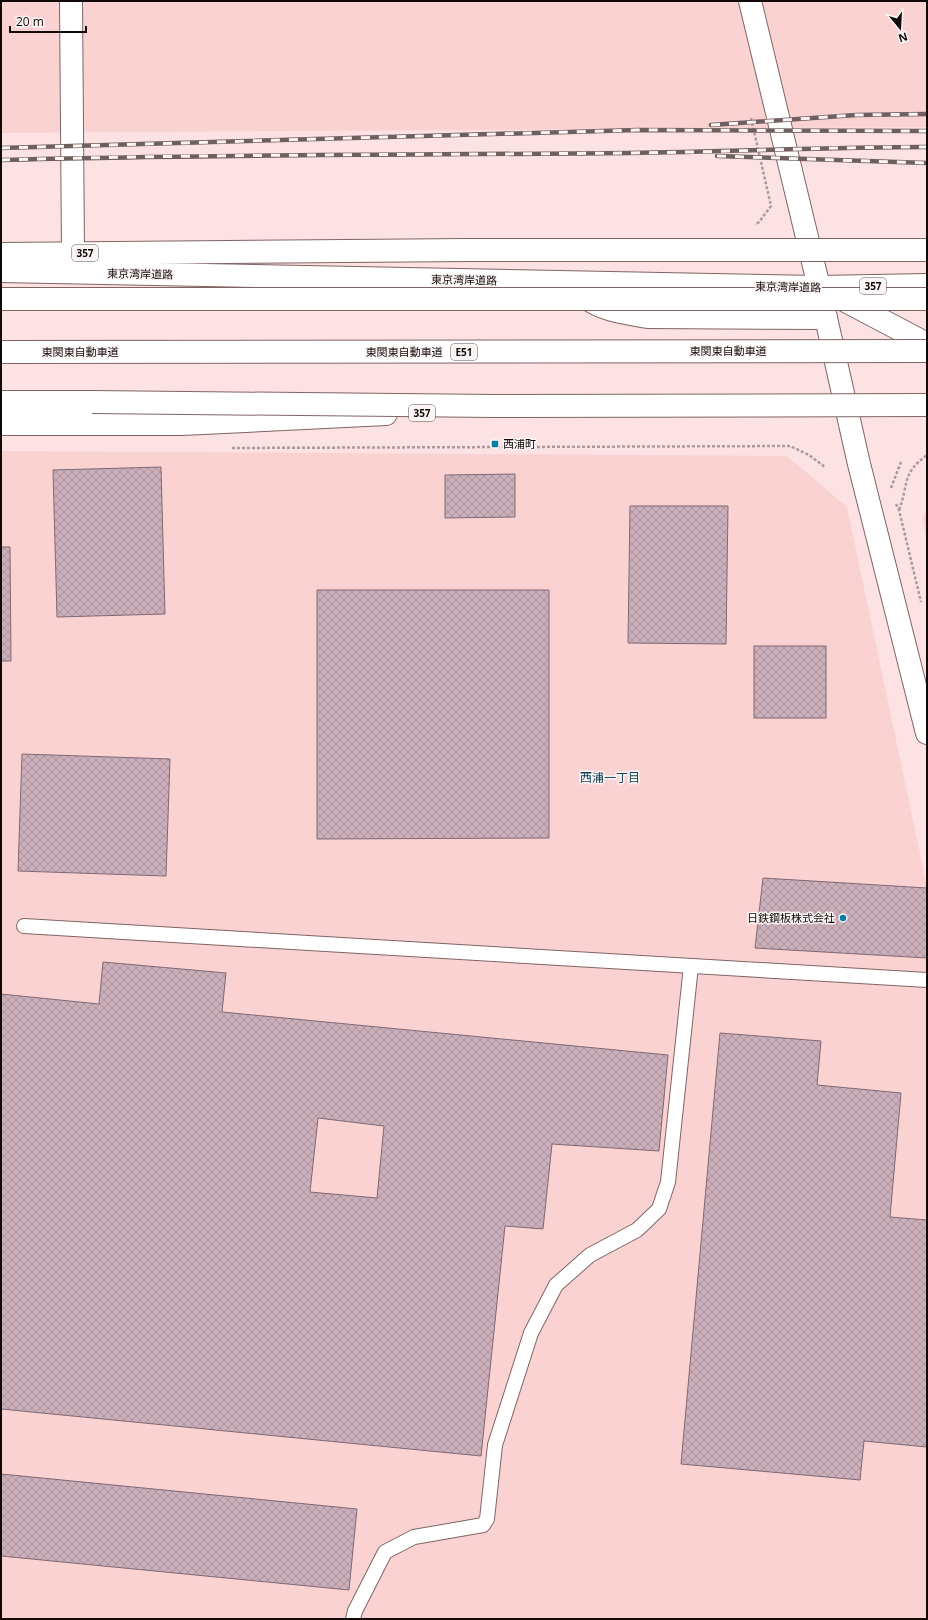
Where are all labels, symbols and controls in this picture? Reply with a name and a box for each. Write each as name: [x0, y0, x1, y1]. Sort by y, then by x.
scale bar: [10, 8, 86, 34]
north arrow: [880, 8, 920, 48]
text: 20 m: [16, 13, 44, 30]
text: N: [897, 29, 910, 47]
road number: 357: [72, 245, 98, 261]
street label: 東京湾岸道路: [107, 265, 173, 282]
street label: 東京湾岸道路: [431, 271, 497, 288]
street label: 東京湾岸道路: [755, 278, 821, 295]
road number: 357: [860, 278, 886, 294]
street label: 東関東自動車道: [690, 343, 767, 358]
street label: 東関東自動車道: [42, 344, 119, 359]
street label: 東関東自動車道: [366, 344, 443, 359]
road number: E51: [451, 344, 477, 360]
road number: 357: [409, 405, 435, 421]
place label: 西浦町: [503, 436, 536, 451]
marker: 西浦町: [490, 439, 500, 449]
district label: 西浦一丁目: [580, 769, 640, 786]
place label: 日鉄鋼板株式会社: [747, 910, 835, 925]
marker: 日鉄鋼板株式会社: [838, 913, 848, 923]

